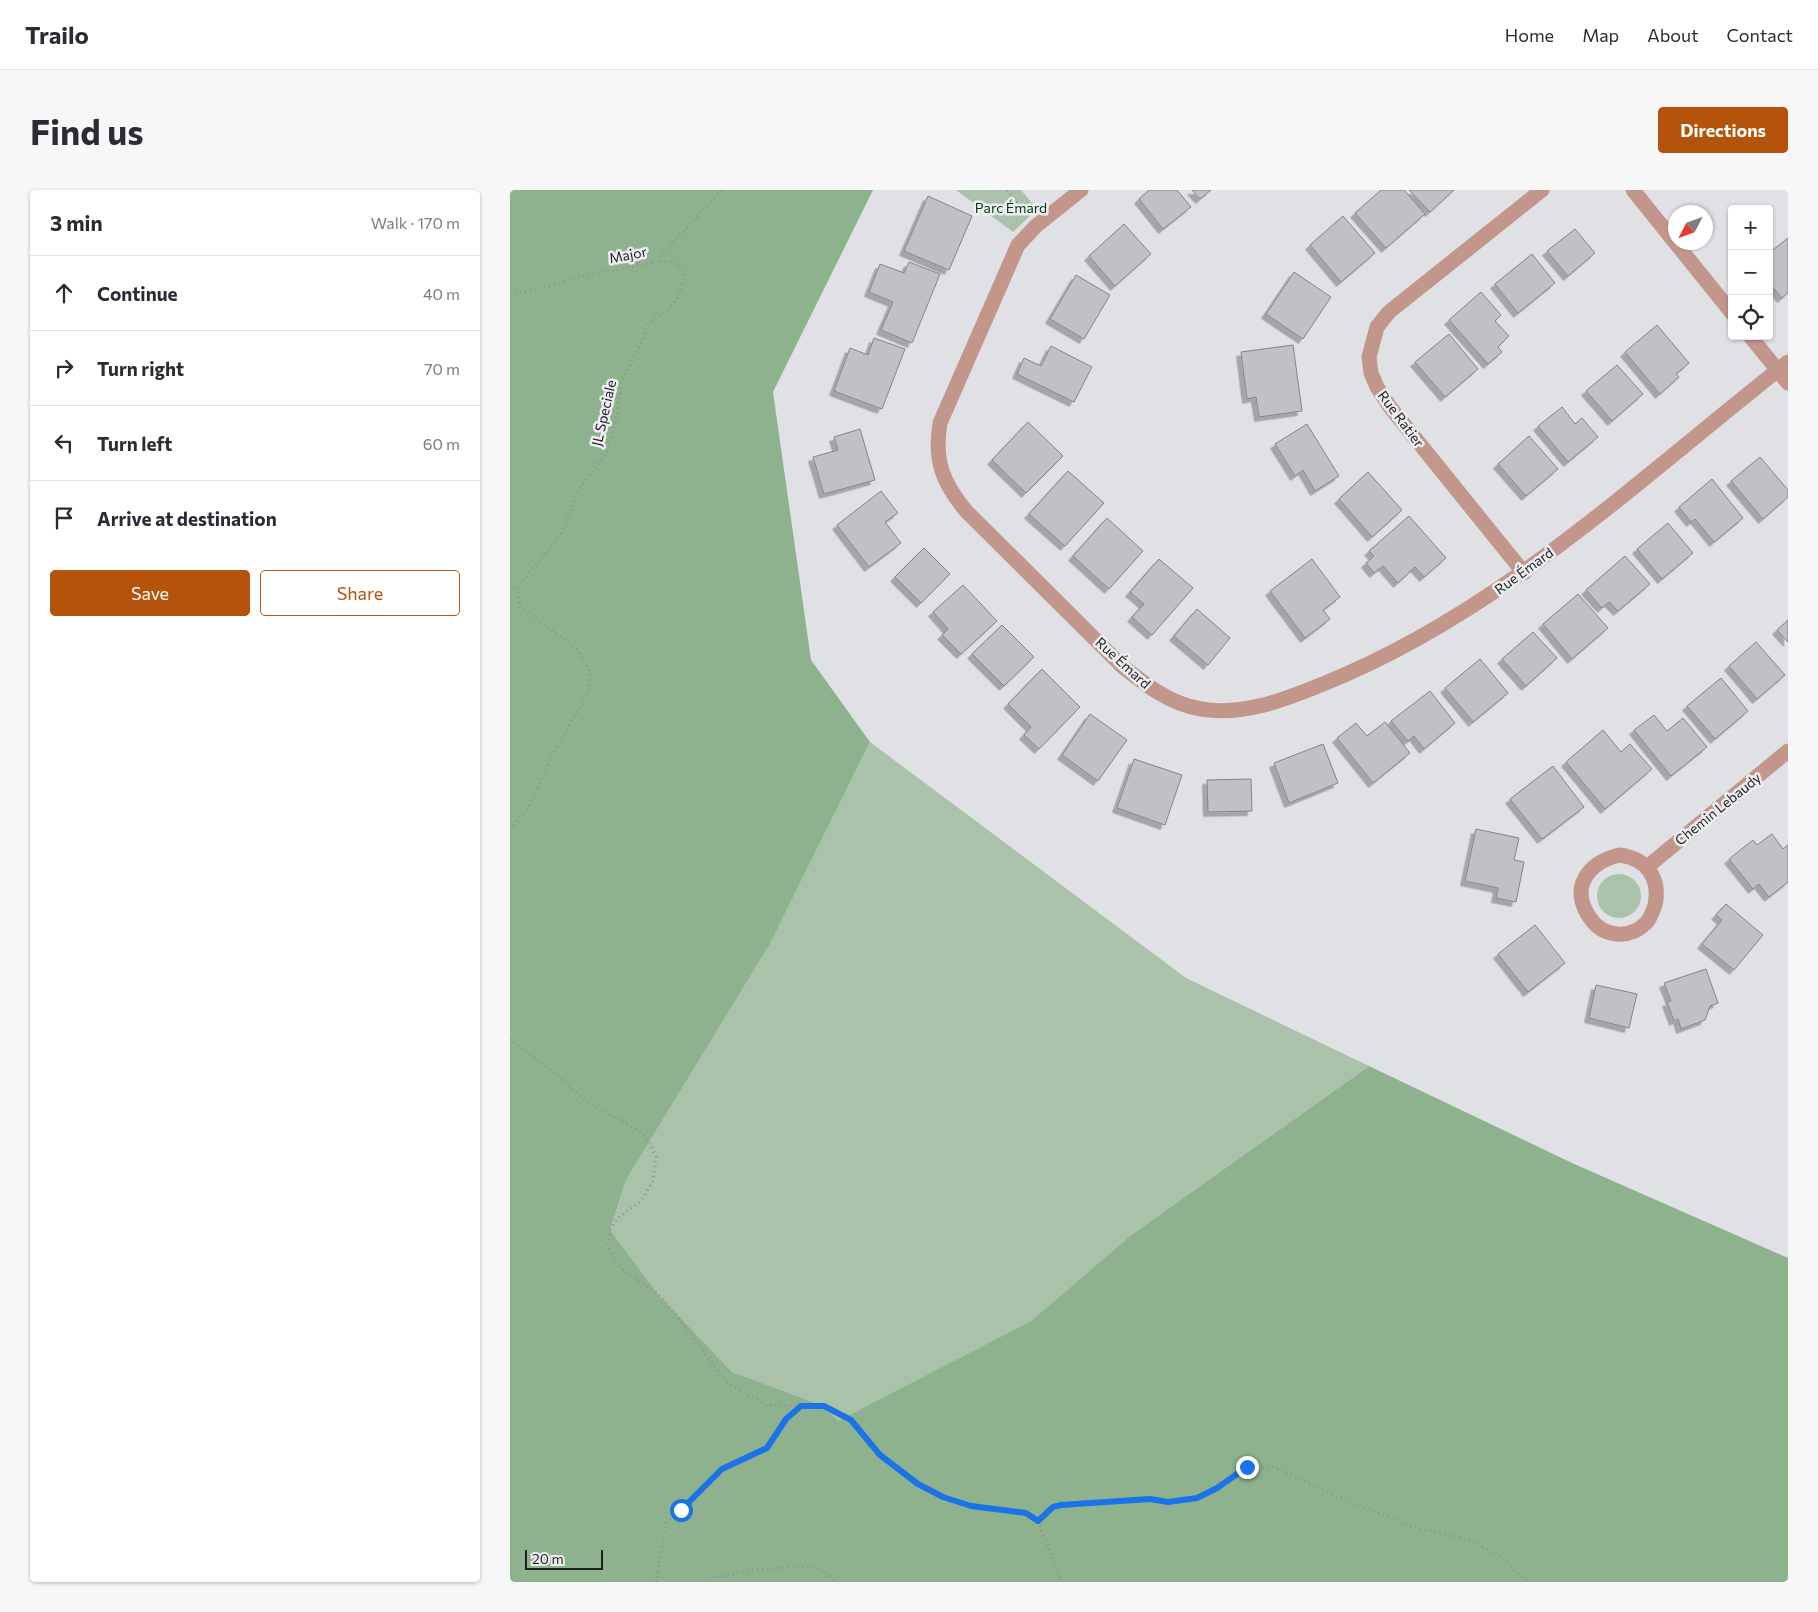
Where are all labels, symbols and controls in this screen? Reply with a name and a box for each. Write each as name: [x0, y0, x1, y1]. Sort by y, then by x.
text: Trailo: [25, 20, 89, 49]
text: Home: [1505, 24, 1554, 46]
text: Map: [1582, 24, 1619, 46]
text: About: [1647, 24, 1699, 46]
text: Contact: [1727, 24, 1793, 46]
button: Directions: [1658, 107, 1788, 153]
text: Find us: [30, 109, 144, 152]
park label: Parc Émard: [975, 199, 1047, 216]
north arrow: [1668, 205, 1713, 250]
map controls: [1728, 205, 1773, 340]
button: +: [1728, 205, 1773, 250]
text: 3 min: [50, 210, 103, 235]
text: Walk · 170 m: [371, 213, 460, 232]
street label: Major: [608, 242, 649, 266]
button: −: [1728, 250, 1773, 295]
icon: ahead: [50, 279, 78, 307]
text: Continue: [97, 282, 177, 305]
text: 40 m: [423, 284, 460, 303]
button: locate: [1728, 295, 1773, 340]
icon: right: [50, 354, 78, 382]
text: Turn right: [97, 357, 184, 380]
text: 70 m: [424, 359, 460, 378]
street label: JL Speciale: [588, 378, 619, 448]
street label: Rue Ratier: [1375, 387, 1428, 451]
icon: left: [50, 429, 78, 457]
text: Turn left: [97, 432, 172, 455]
text: 60 m: [423, 434, 460, 453]
icon: arrive: [50, 504, 78, 532]
text: Arrive at destination: [97, 507, 277, 530]
street label: Rue Émard: [1491, 544, 1556, 598]
button: Save: [50, 570, 250, 616]
button: Share: [260, 570, 460, 616]
street label: Rue Émard: [1092, 633, 1154, 692]
street label: Chemin Lebaudy: [1671, 769, 1764, 848]
route end: [1236, 1456, 1259, 1479]
route start: [670, 1499, 693, 1522]
scale bar: [525, 1547, 602, 1570]
text: 20 m: [532, 1550, 564, 1567]

